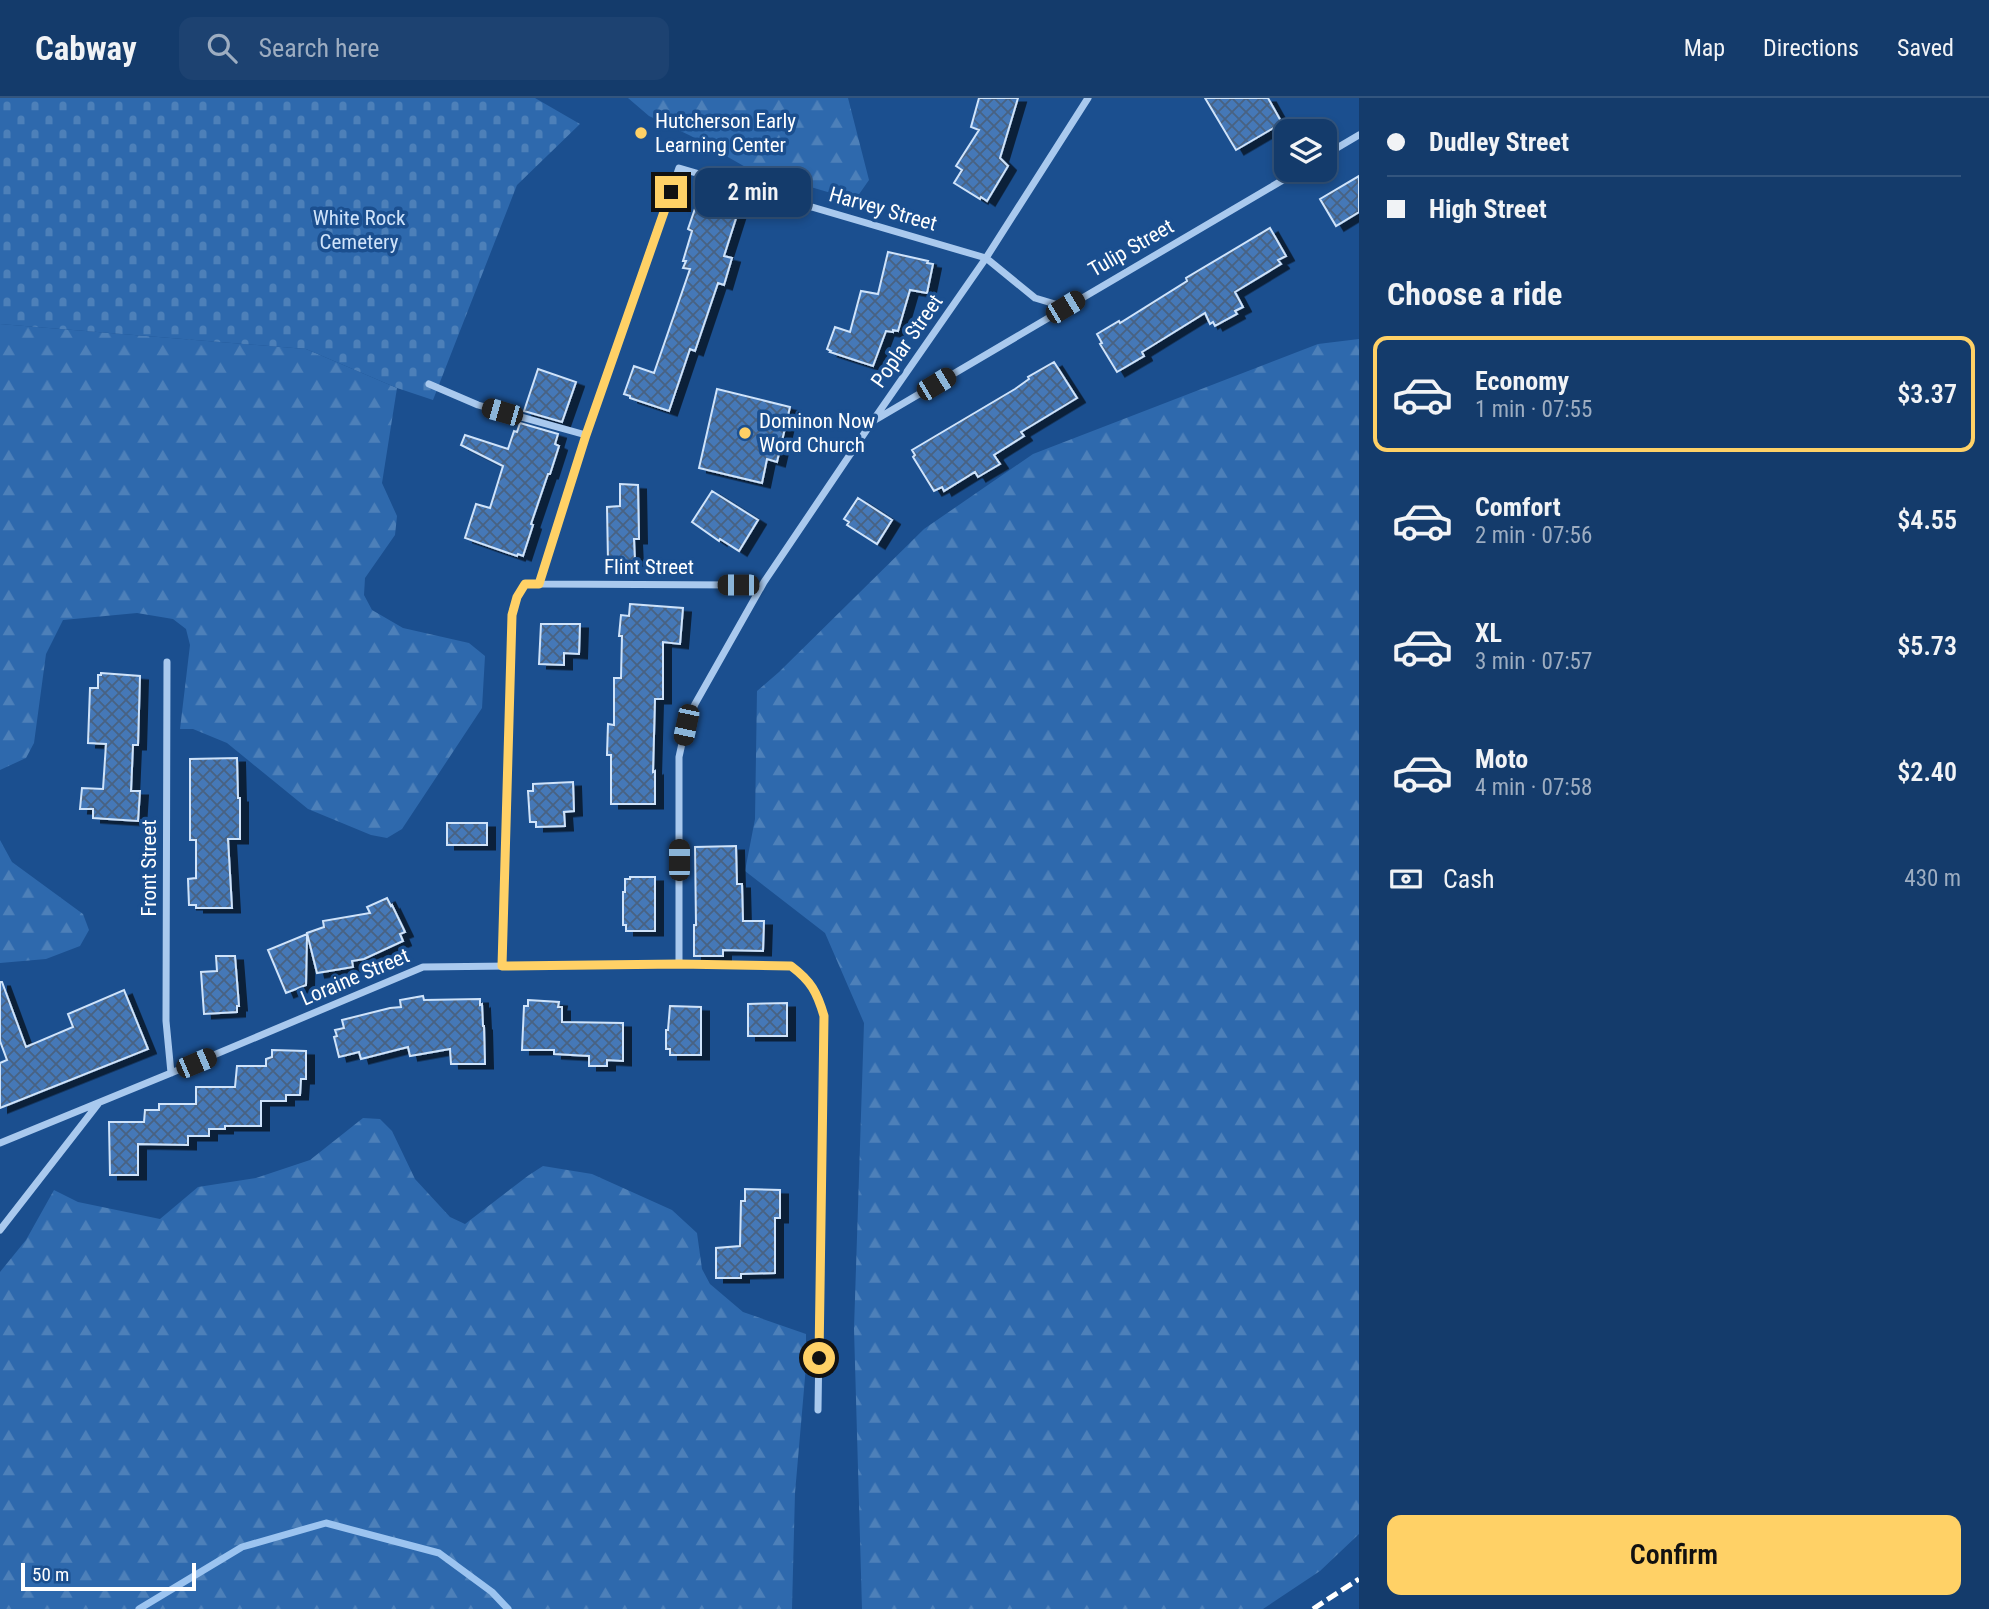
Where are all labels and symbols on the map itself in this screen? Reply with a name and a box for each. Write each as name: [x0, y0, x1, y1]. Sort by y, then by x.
place label: Hutcherson Early Learning Center: [655, 109, 796, 157]
marker: Hutcherson Early Learning Center: [633, 125, 649, 141]
callout: 2 min: [696, 168, 811, 217]
route end: [655, 176, 687, 208]
street label: Harvey Street: [826, 182, 940, 236]
park label: White Rock Cemetery: [313, 206, 406, 254]
street label: Tulip Street: [1084, 214, 1178, 282]
car: [1042, 287, 1089, 327]
street label: Poplar Street: [866, 290, 948, 392]
car: [913, 364, 960, 404]
car: [479, 396, 526, 428]
place label: Dominon Now Word Church: [759, 409, 875, 457]
marker: Dominon Now Word Church: [737, 425, 753, 441]
street label: Flint Street: [604, 555, 694, 579]
car: [718, 575, 760, 596]
car: [672, 702, 701, 748]
street label: Front Street: [137, 820, 161, 916]
car: [669, 839, 690, 881]
street label: Loraine Street: [297, 943, 413, 1011]
car: [173, 1045, 220, 1081]
route start: [803, 1342, 835, 1374]
scale bar: [21, 1560, 196, 1592]

